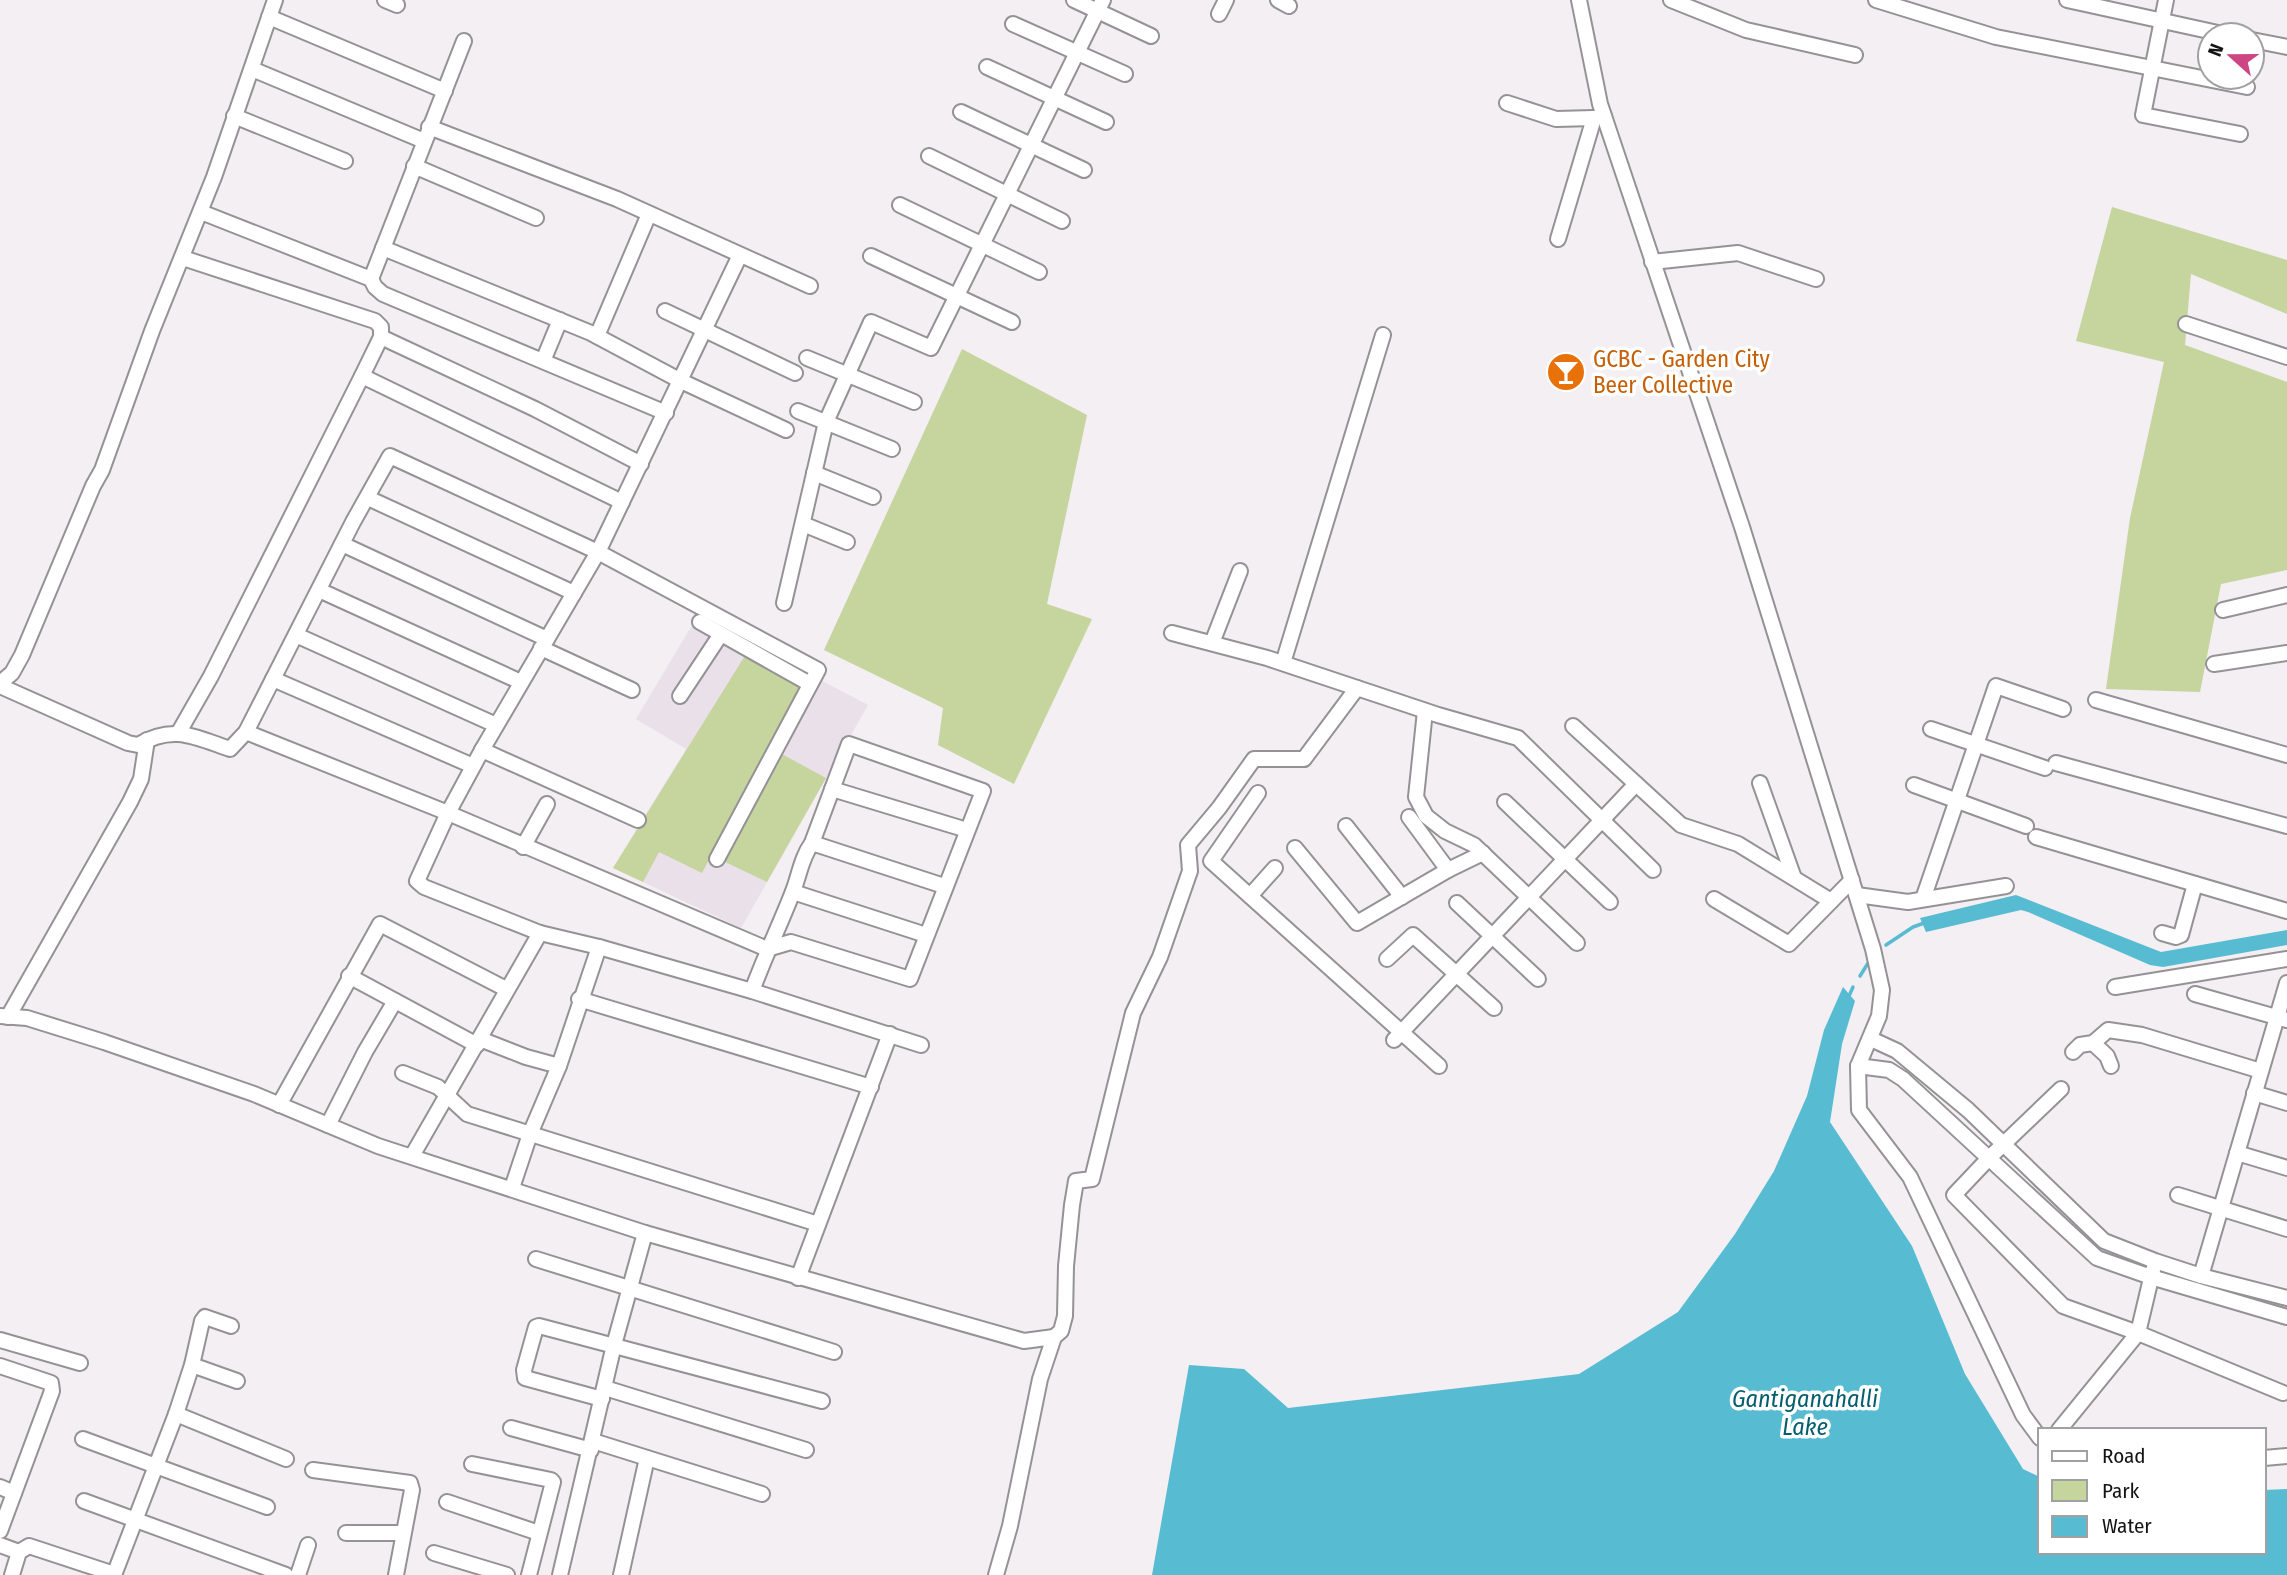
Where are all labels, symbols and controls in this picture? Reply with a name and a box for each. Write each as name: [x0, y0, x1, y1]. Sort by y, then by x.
north arrow: [2196, 21, 2266, 91]
text: N: [2203, 41, 2228, 60]
place label: GCBC - Garden City Beer Collective: [1593, 345, 1770, 399]
bar icon: GCBC - Garden City Beer Collective: [1545, 351, 1587, 393]
water label: Gantiganahalli Lake: [1732, 1385, 1878, 1441]
legend: [2038, 1428, 2266, 1554]
text: Road: [2102, 1443, 2146, 1469]
text: Park: [2102, 1478, 2140, 1504]
text: Water: [2102, 1513, 2152, 1539]

